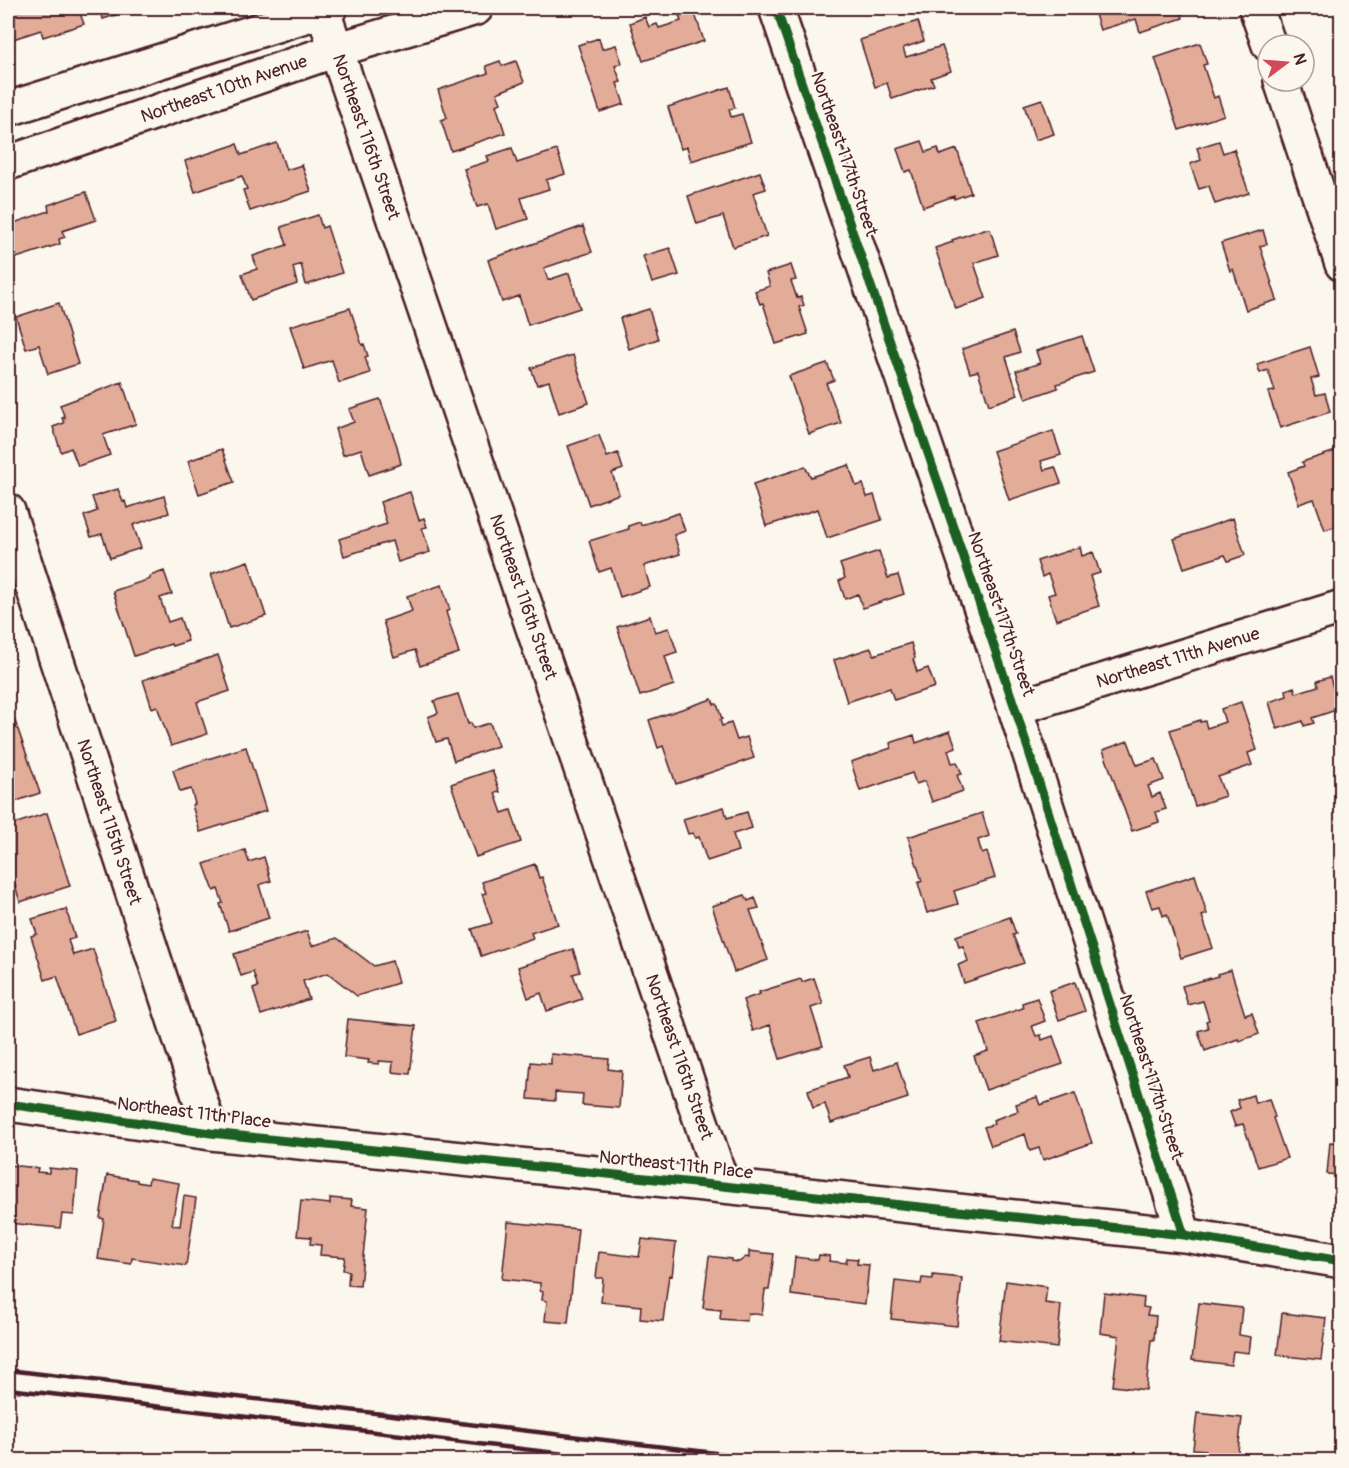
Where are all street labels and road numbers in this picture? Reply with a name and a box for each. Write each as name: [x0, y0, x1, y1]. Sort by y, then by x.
street label: Northeast 10th Avenue: [138, 50, 310, 128]
street label: Northeast 116th Street: [327, 51, 405, 223]
street label: Northeast 117th Street: [805, 69, 883, 240]
street label: Northeast 116th Street: [484, 511, 562, 683]
street label: Northeast 117th Street: [962, 529, 1040, 700]
street label: Northeast 11th Avenue: [1094, 622, 1262, 694]
street label: Northeast 115th Street: [71, 736, 147, 908]
street label: Northeast 116th Street: [640, 971, 718, 1143]
street label: Northeast 117th Street: [1113, 991, 1189, 1163]
street label: Northeast 11th Place: [116, 1092, 272, 1134]
street label: Northeast 11th Place: [598, 1145, 754, 1185]

